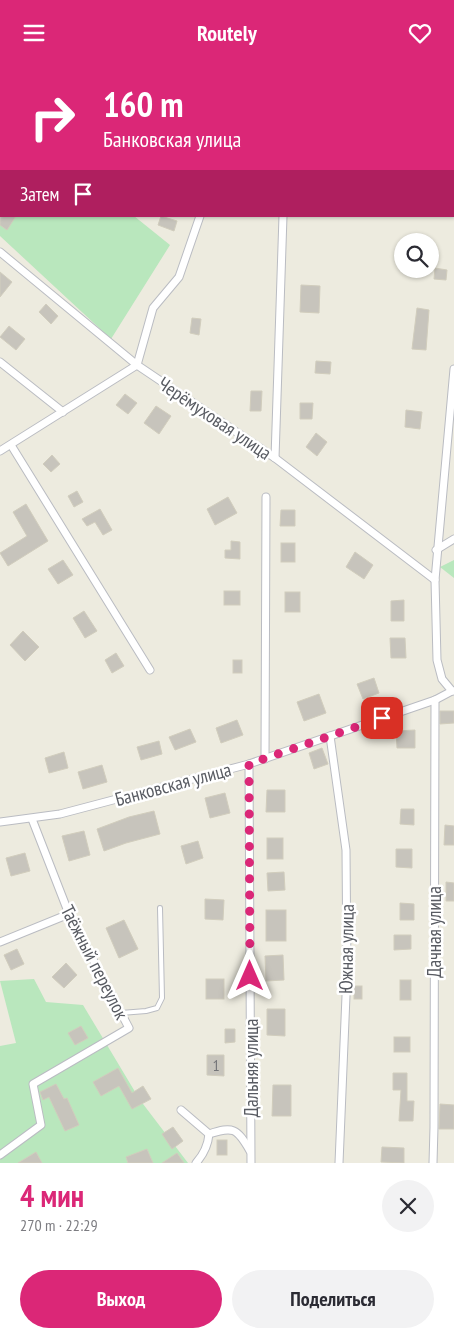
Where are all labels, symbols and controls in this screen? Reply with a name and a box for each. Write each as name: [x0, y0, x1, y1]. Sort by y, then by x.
icon: menu: [20, 19, 48, 47]
text: Routely: [197, 19, 257, 47]
icon: heart: [406, 19, 434, 47]
text: 160 m: [103, 81, 184, 127]
icon: right: [20, 85, 85, 150]
text: Банковская улица: [103, 125, 241, 153]
icon: arrive: [69, 180, 97, 208]
text: Затем: [20, 182, 59, 206]
map controls: [394, 233, 439, 278]
button: search: [394, 233, 439, 278]
street label: Черёмуховая улица: [154, 371, 276, 465]
pin: [361, 697, 403, 739]
icon: arrive: [368, 704, 396, 732]
street label: Банковская улица: [112, 757, 234, 811]
street label: Дачная улица: [422, 886, 446, 978]
street label: Таёжный переулок: [56, 901, 134, 1024]
street label: Южная улица: [333, 904, 359, 994]
position arrow: [223, 949, 275, 1001]
street label: Дальняя улица: [239, 1019, 263, 1117]
house number: 1: [212, 1055, 220, 1075]
text: 4 мин: [20, 1176, 84, 1215]
button: close: [382, 1180, 434, 1232]
text: 270 m · 22:29: [20, 1215, 98, 1235]
button: Выход: [20, 1270, 222, 1328]
button: Поделиться: [232, 1270, 434, 1328]

